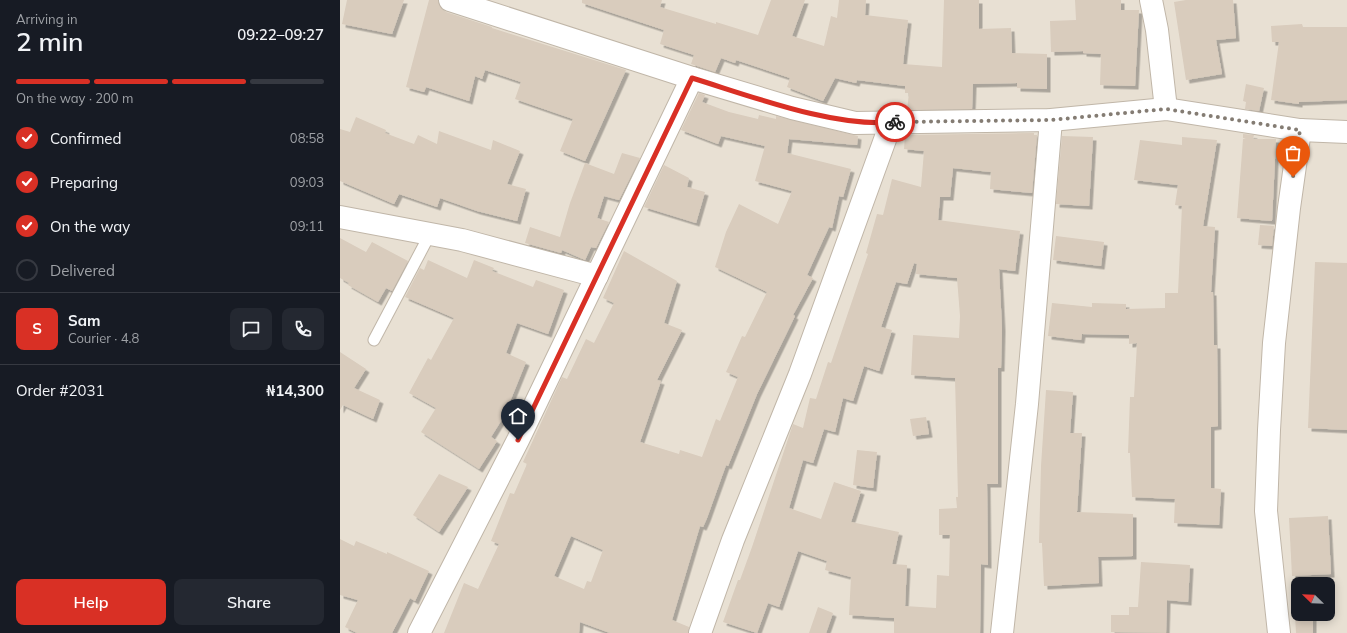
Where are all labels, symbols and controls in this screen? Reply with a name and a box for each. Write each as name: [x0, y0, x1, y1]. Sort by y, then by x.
text: Arriving in: [16, 11, 78, 27]
text: 2 min: [16, 25, 84, 58]
text: 09:22–09:27: [237, 25, 324, 44]
text: On the way · 200 m: [16, 90, 133, 106]
courier: [875, 102, 915, 142]
icon: bike: [884, 111, 906, 133]
icon: check: [16, 127, 38, 149]
text: Confirmed: [50, 129, 121, 148]
text: 08:58: [290, 130, 324, 146]
pin: [1276, 136, 1310, 177]
icon: bag: [1282, 142, 1304, 164]
icon: check: [16, 171, 38, 193]
text: Preparing: [50, 173, 118, 192]
text: 09:03: [290, 174, 324, 190]
icon: check: [16, 215, 38, 237]
text: On the way: [50, 217, 130, 236]
text: 09:11: [290, 218, 324, 234]
text: Delivered: [50, 261, 115, 280]
button: chat: [230, 308, 272, 350]
button: phone: [282, 308, 324, 350]
text: Sam: [68, 311, 100, 330]
text: S: [32, 319, 42, 338]
text: Courier · 4.8: [68, 330, 139, 346]
text: Order #2031: [16, 381, 104, 400]
text: ₦14,300: [266, 381, 324, 400]
pin: [501, 399, 535, 440]
icon: home: [507, 405, 529, 427]
north arrow: [1291, 577, 1335, 621]
map controls: [1291, 577, 1335, 621]
button: Help: [16, 579, 166, 625]
button: Share: [174, 579, 324, 625]

